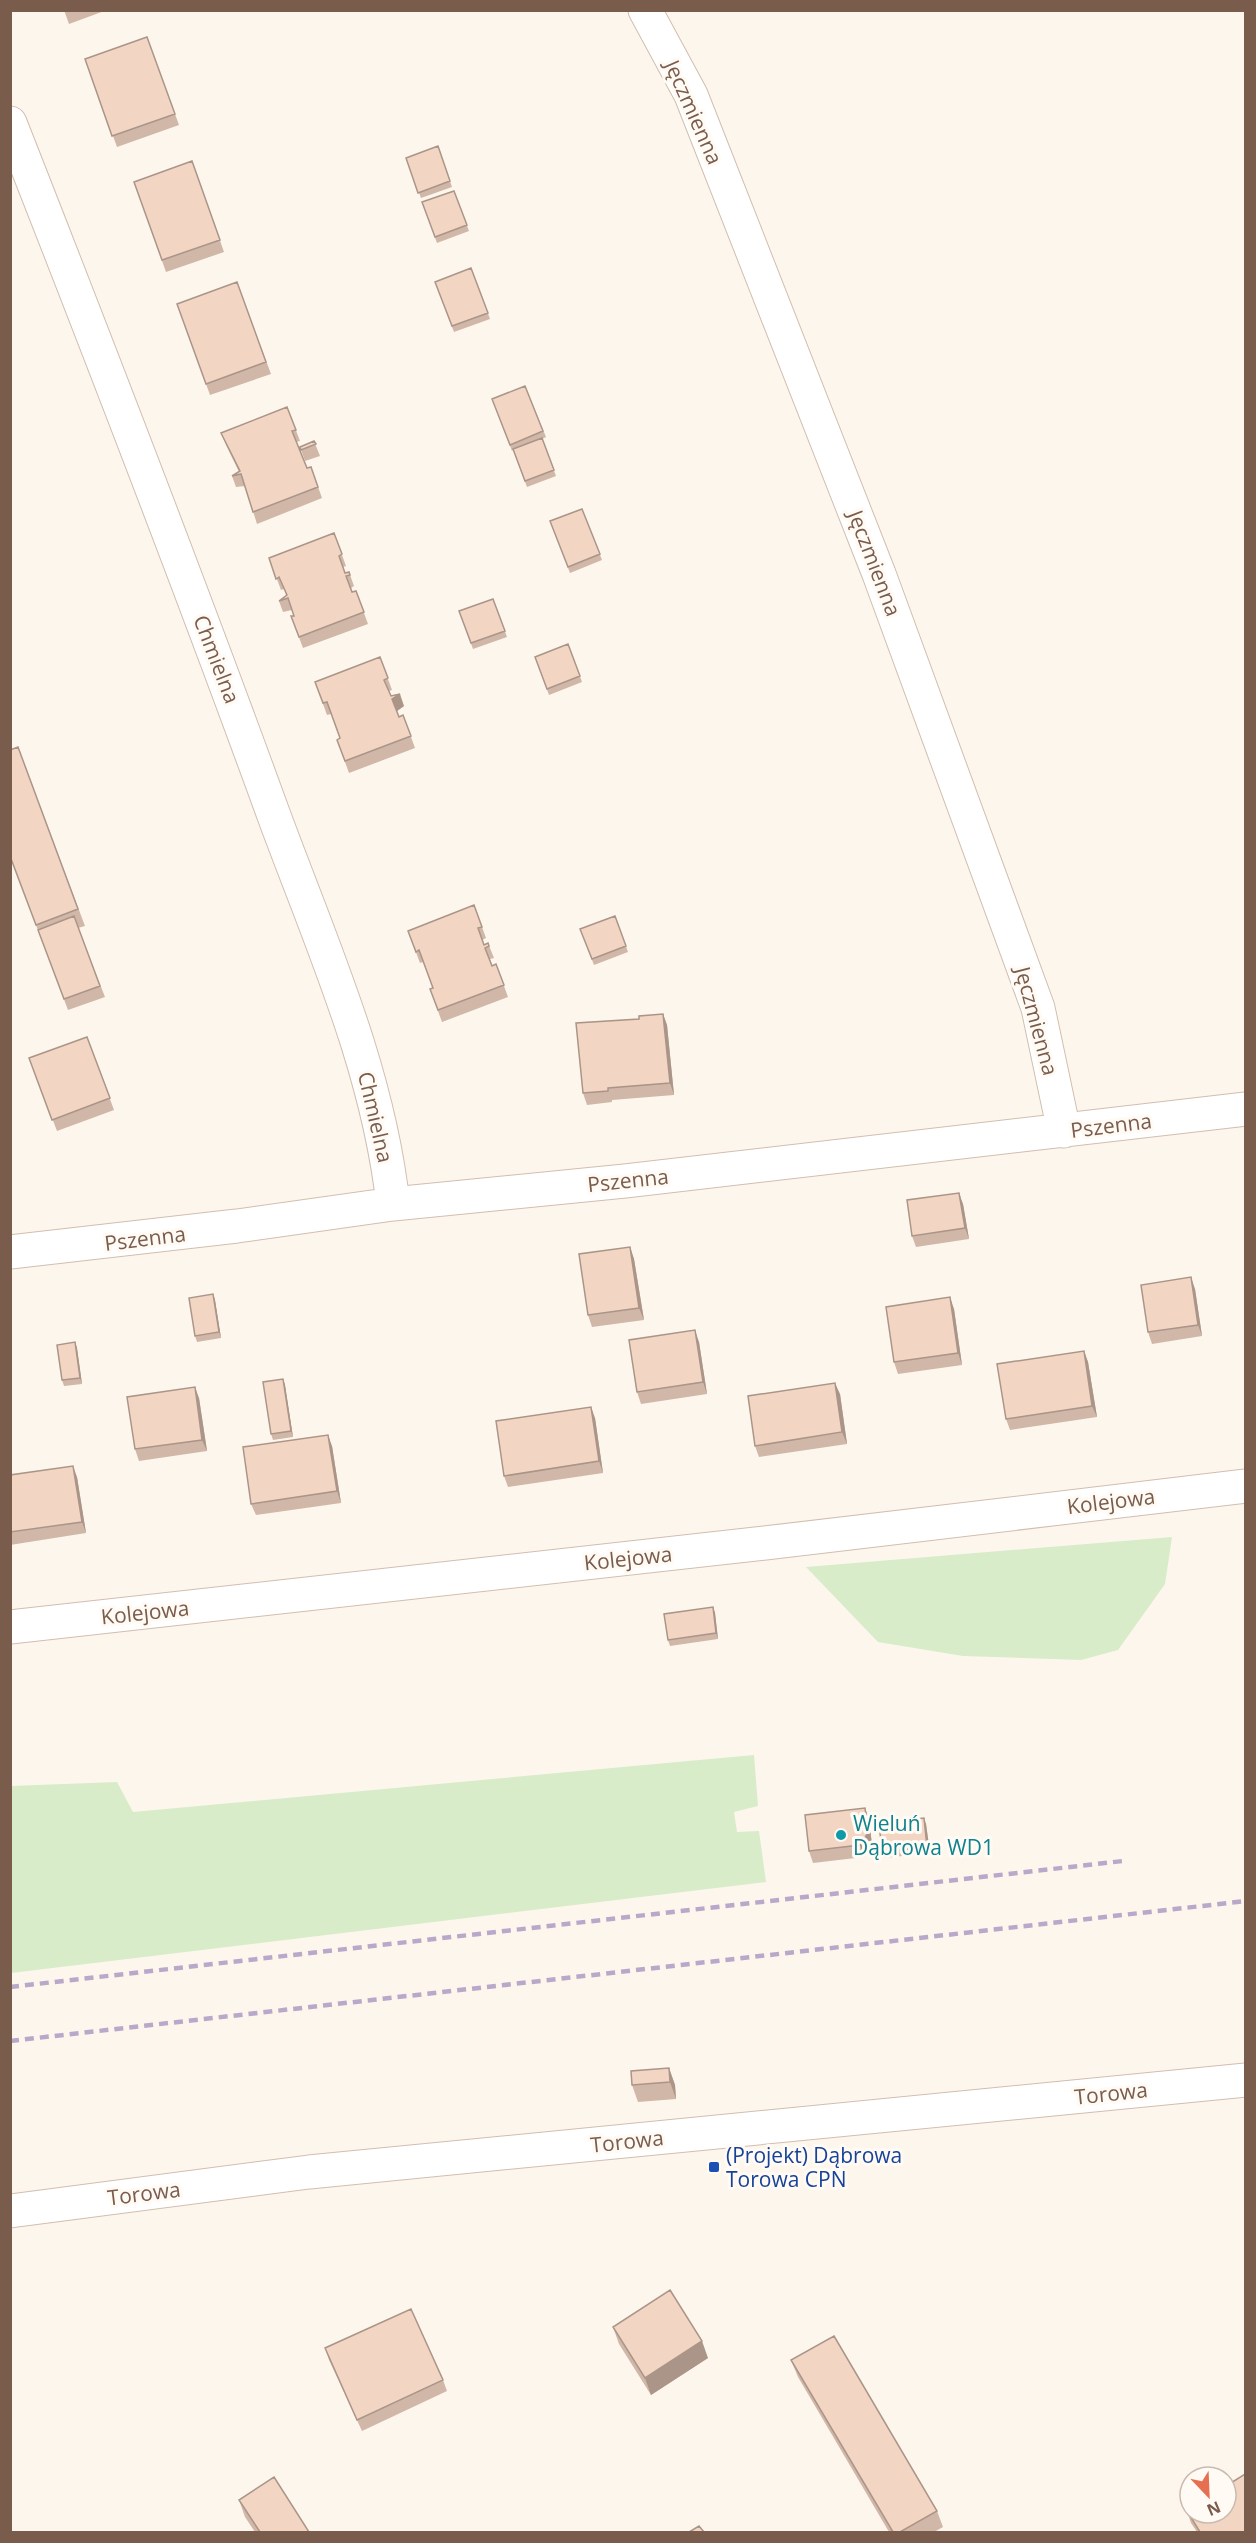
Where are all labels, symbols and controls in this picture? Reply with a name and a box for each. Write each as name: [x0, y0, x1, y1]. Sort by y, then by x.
street label: Jęczmienna: [658, 54, 729, 169]
street label: Jęczmienna: [841, 504, 908, 620]
street label: Chmielna: [187, 611, 247, 707]
street label: Jęczmienna: [1009, 962, 1065, 1078]
street label: Chmielna: [352, 1069, 400, 1165]
street label: Pszenna: [1069, 1106, 1153, 1144]
street label: Pszenna: [586, 1162, 670, 1198]
street label: Pszenna: [103, 1219, 187, 1257]
street label: Kolejowa: [1065, 1482, 1157, 1520]
street label: Kolejowa: [583, 1539, 673, 1577]
street label: Kolejowa: [100, 1593, 190, 1631]
place label: Wieluń Dąbrowa WD1: [853, 1809, 994, 1861]
marker: Wieluń Dąbrowa WD1: [834, 1828, 848, 1842]
street label: Torowa: [1073, 2075, 1149, 2111]
street label: Torowa: [589, 2123, 665, 2159]
place label: (Projekt) Dąbrowa Torowa CPN: [726, 2141, 902, 2193]
marker: (Projekt) Dąbrowa Torowa CPN: [707, 2160, 721, 2174]
street label: Torowa: [106, 2175, 182, 2211]
north arrow: [1178, 2465, 1238, 2525]
text: N: [1204, 2496, 1224, 2521]

